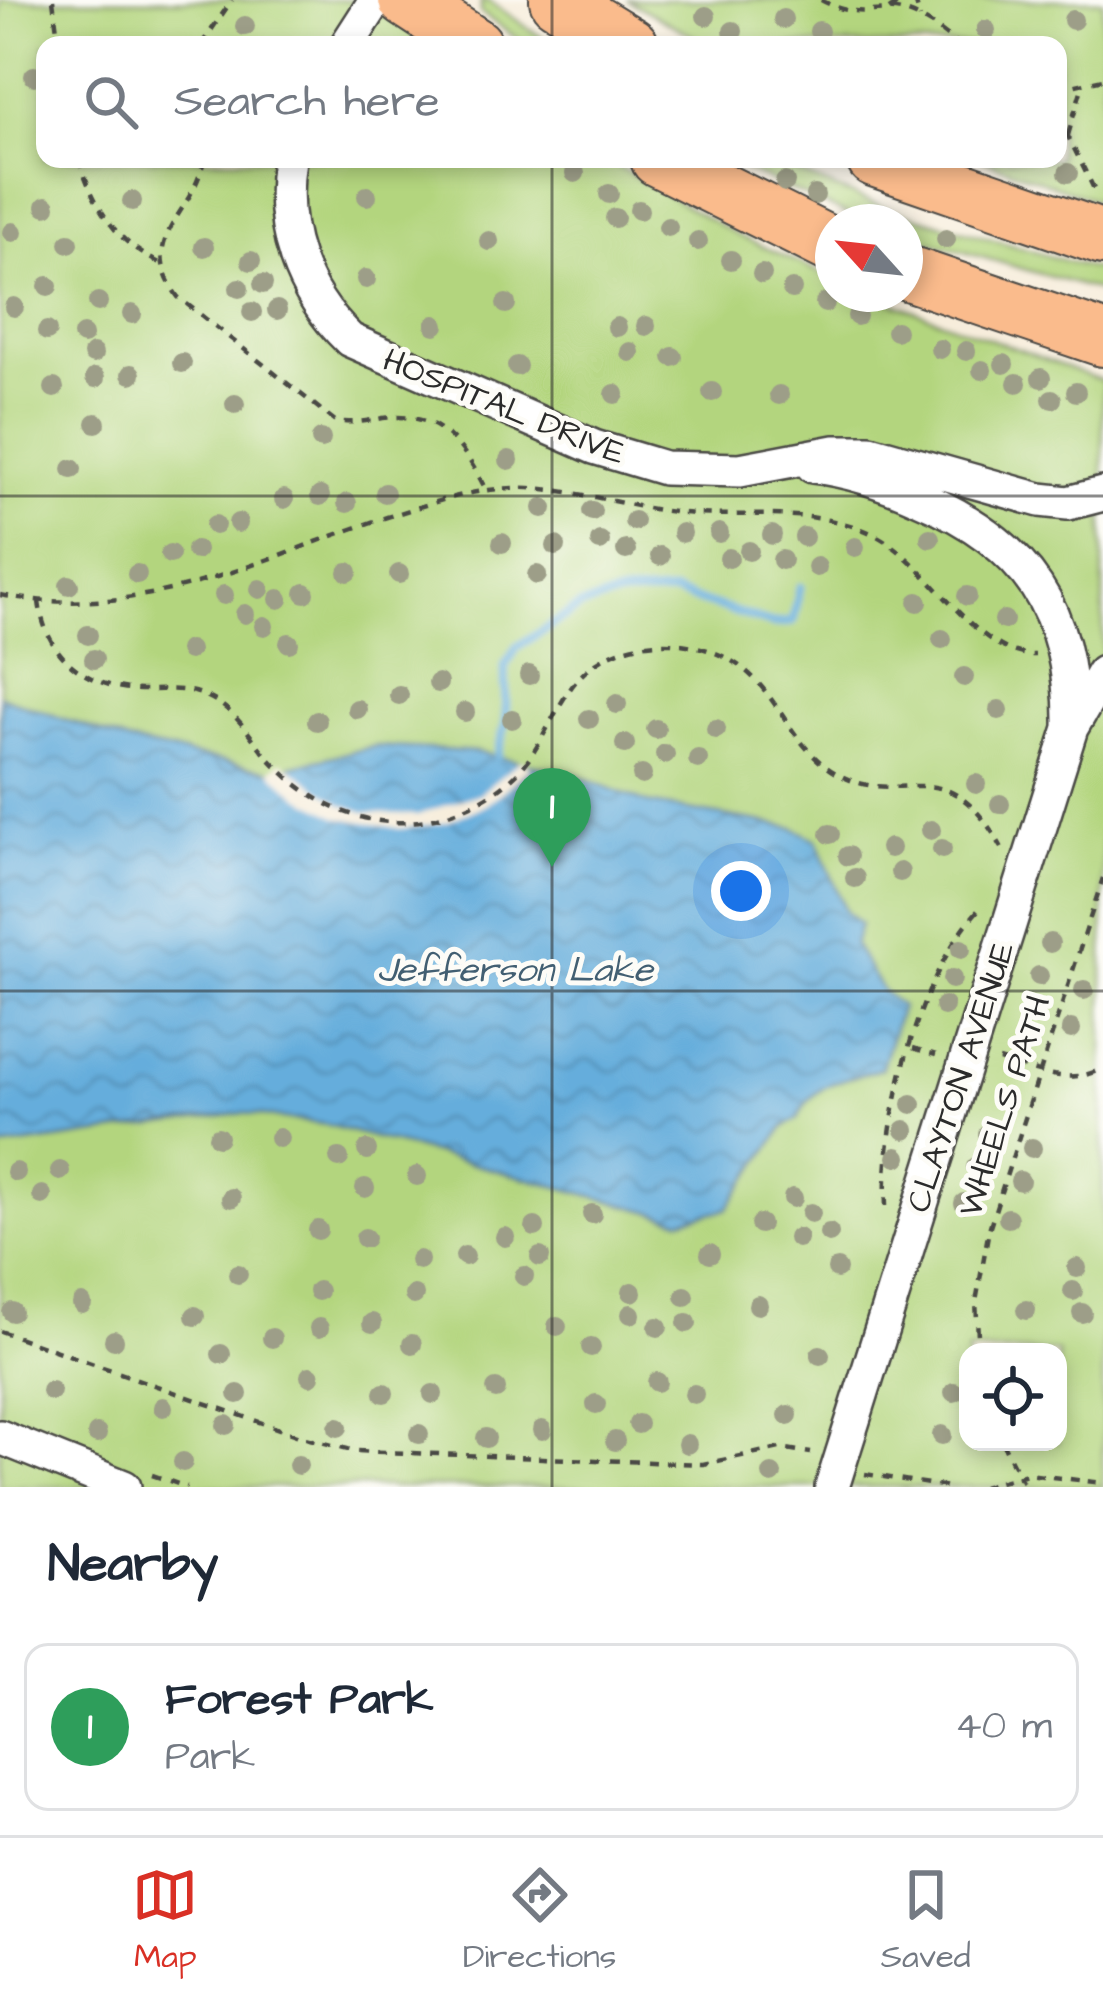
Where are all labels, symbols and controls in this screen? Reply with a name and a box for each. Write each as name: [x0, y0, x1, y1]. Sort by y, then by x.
search box: [36, 36, 1067, 168]
icon: search: [78, 69, 144, 135]
text: Search here: [174, 71, 440, 133]
north arrow: [815, 204, 923, 312]
street label: HOSPITAL DRIVE: [376, 337, 632, 477]
pin: 1: [513, 768, 591, 867]
your location: [711, 861, 771, 921]
street label: CLAYTON AVENUE: [896, 936, 1026, 1218]
water label: Jefferson Lake: [377, 945, 655, 996]
street label: WHEELS PATH: [948, 989, 1062, 1223]
map controls: [959, 1343, 1067, 1451]
button: locate: [959, 1343, 1067, 1451]
text: Nearby: [48, 1530, 218, 1601]
text: Forest Park: [165, 1669, 434, 1731]
text: 1: [88, 1700, 93, 1754]
text: 40 m: [955, 1700, 1052, 1754]
text: Park: [165, 1731, 255, 1785]
tab: Map: [132, 1862, 198, 1980]
tab: Directions: [463, 1862, 616, 1980]
tab: Saved: [881, 1862, 971, 1980]

